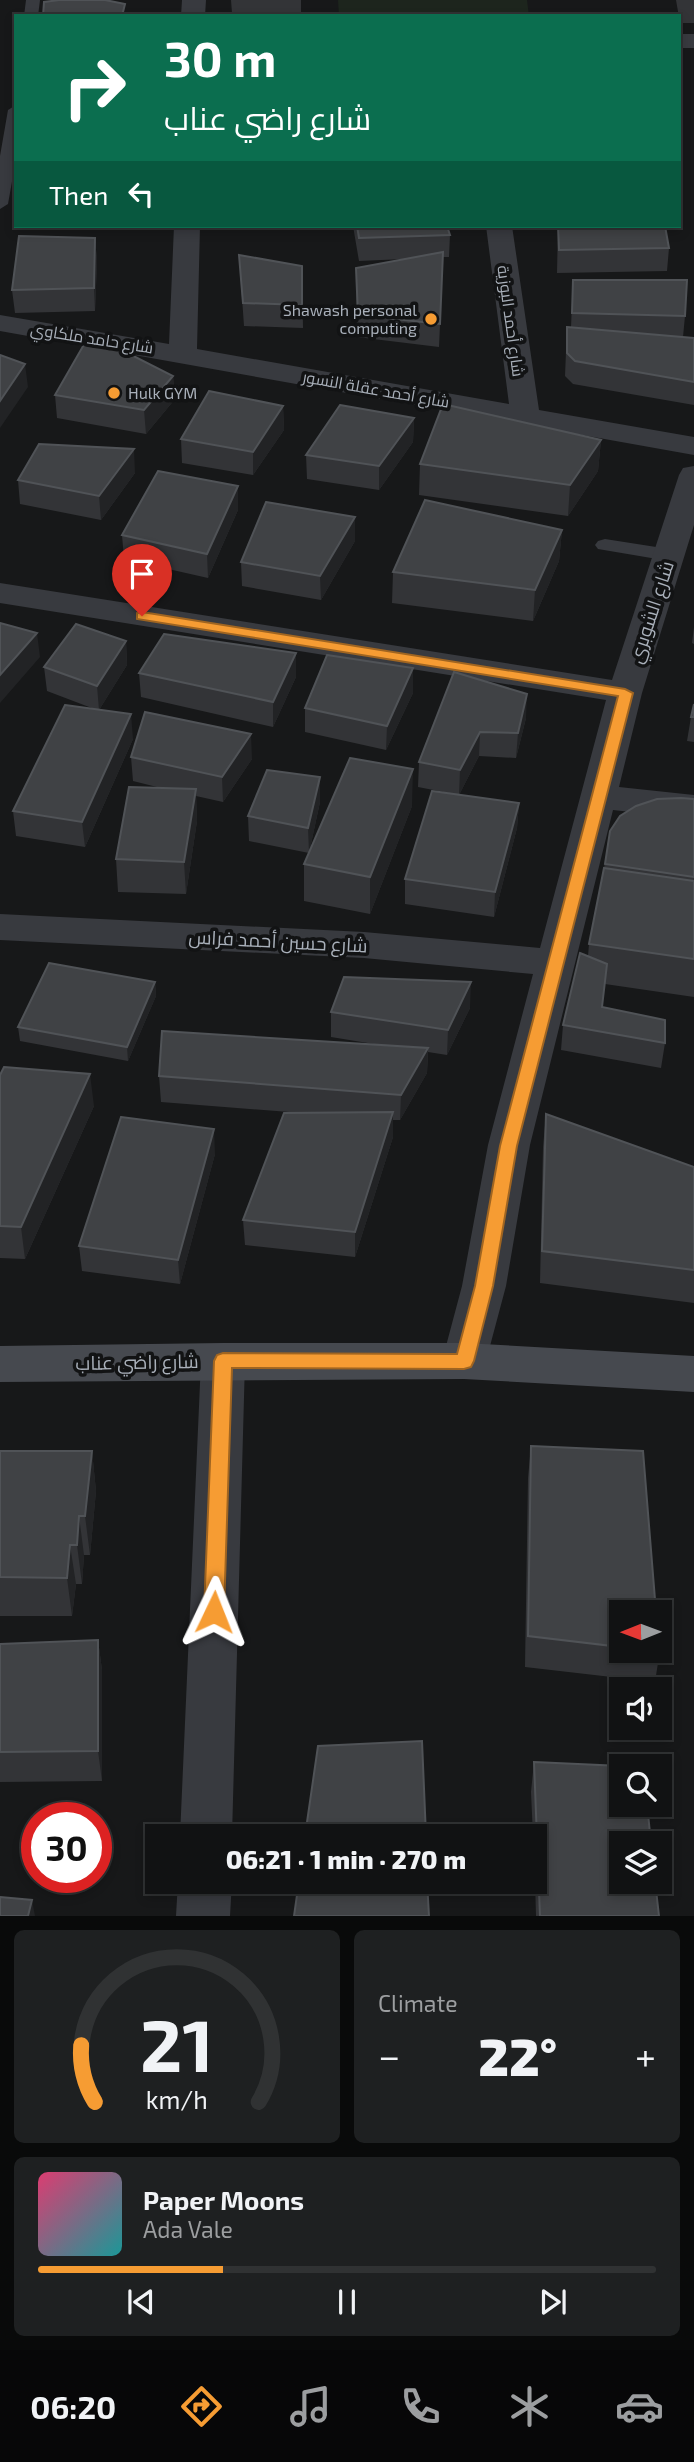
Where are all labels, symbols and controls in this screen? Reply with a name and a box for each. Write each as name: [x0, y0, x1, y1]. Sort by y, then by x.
text: 30 m: [164, 28, 276, 87]
icon: right: [49, 42, 140, 133]
text: شارع راضي عناب: [164, 98, 371, 136]
icon: left: [122, 175, 160, 213]
text: Then: [49, 179, 108, 210]
street label: شارع أحمد البوزية: [491, 264, 529, 378]
place label: Shawash personal computing: [283, 300, 417, 337]
marker: Shawash personal computing: [423, 311, 439, 327]
street label: شارع حامد ملكاوي: [29, 318, 155, 362]
street label: شارع أحمد عقلة النسور: [300, 366, 451, 414]
place label: Hulk GYM: [128, 383, 197, 402]
marker: Hulk GYM: [106, 385, 122, 401]
pin: [112, 544, 172, 616]
icon: arrive: [123, 555, 161, 593]
street label: شارع الشوبري: [623, 558, 682, 667]
street label: شارع حسين أحمد فراس: [188, 924, 368, 960]
street label: شارع راضي عناب: [75, 1349, 199, 1378]
position arrow: [177, 1575, 251, 1649]
north arrow: [609, 1600, 672, 1662]
map controls: [609, 1600, 672, 1894]
button: sound: [609, 1677, 672, 1740]
button: search: [609, 1754, 672, 1817]
speed limit sign: 30: [21, 1802, 112, 1893]
button: layers: [609, 1831, 672, 1894]
text: 06:21 · 1 min · 270 m: [226, 1843, 466, 1874]
text: Climate: [378, 1989, 458, 2017]
text: 21: [140, 2000, 214, 2088]
text: 22°: [478, 2024, 557, 2086]
text: −: [378, 2032, 400, 2078]
text: +: [635, 2032, 656, 2078]
text: km/h: [146, 2084, 208, 2114]
text: Paper Moons: [143, 2184, 304, 2215]
text: Ada Vale: [143, 2215, 233, 2243]
icon: previous: [122, 2283, 160, 2321]
icon: pause: [328, 2283, 366, 2321]
icon: next: [534, 2283, 572, 2321]
icon: directions: [177, 2382, 226, 2431]
icon: music: [286, 2382, 335, 2431]
icon: phone: [396, 2382, 445, 2431]
icon: climate: [505, 2382, 554, 2431]
icon: car: [615, 2382, 664, 2431]
text: 06:20: [30, 2387, 116, 2425]

